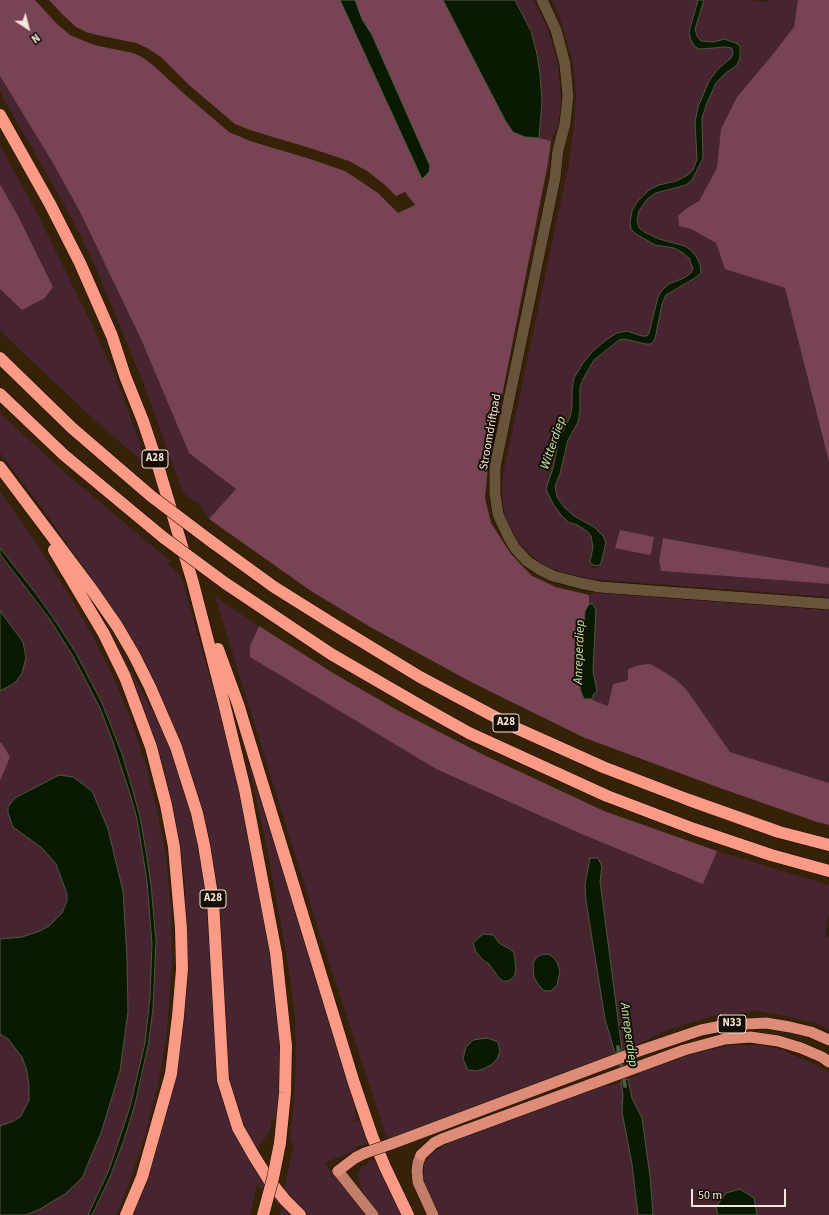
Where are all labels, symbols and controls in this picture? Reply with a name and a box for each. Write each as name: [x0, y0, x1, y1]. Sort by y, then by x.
north arrow: [8, 8, 48, 48]
text: N: [28, 30, 43, 46]
street label: Stroomdriftpad: [477, 393, 505, 471]
water label: Witterdiep: [538, 414, 570, 472]
road number: A28: [142, 450, 168, 468]
water label: Anreperdiep: [571, 619, 589, 685]
road number: A28: [493, 714, 519, 732]
road number: A28: [200, 890, 226, 908]
water label: Anreperdiep: [616, 1002, 640, 1068]
road number: N33: [718, 1015, 746, 1033]
scale bar: [693, 1181, 788, 1207]
text: 50 m: [698, 1187, 722, 1204]

